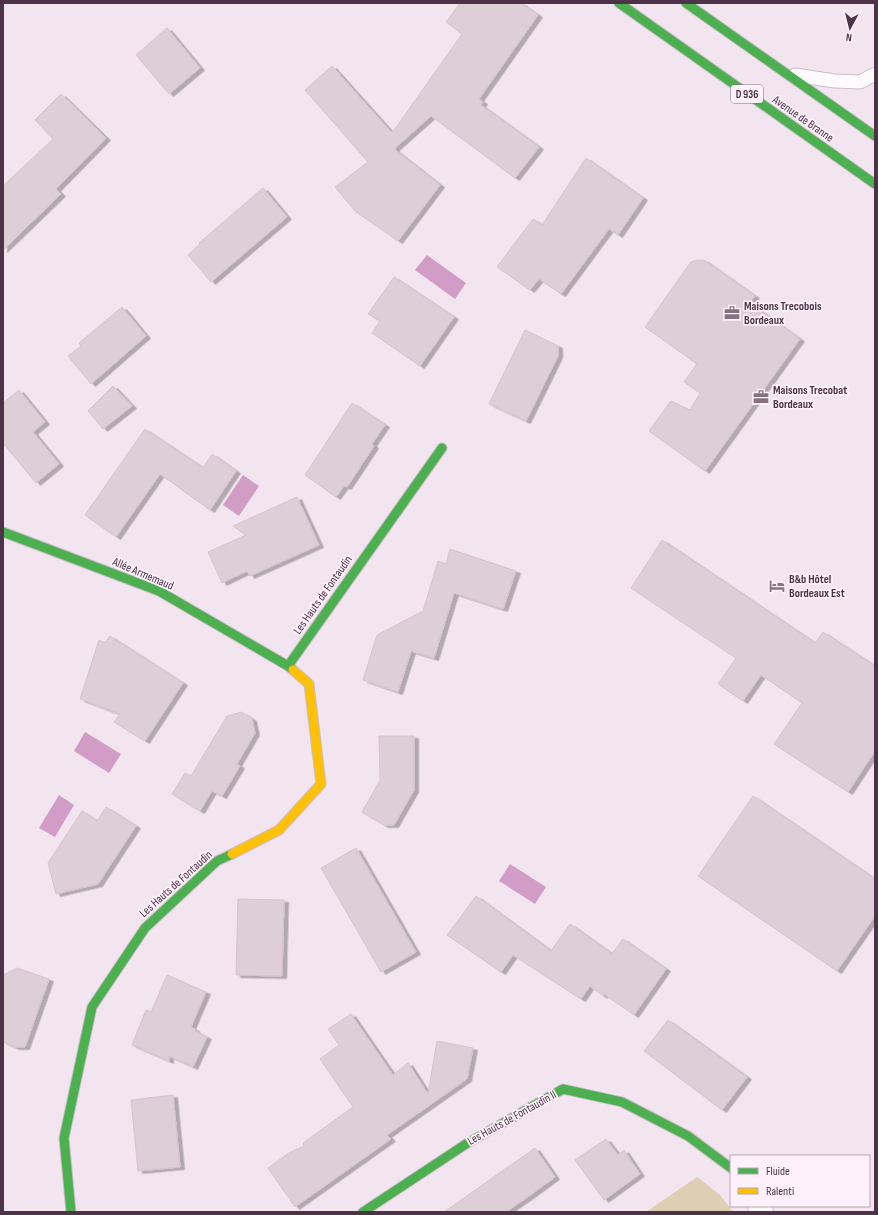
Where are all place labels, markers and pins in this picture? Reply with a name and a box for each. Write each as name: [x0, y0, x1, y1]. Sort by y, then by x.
place label: Maisons Trecobois Bordeaux: [744, 299, 822, 328]
office icon: Maisons Trecobois Bordeaux: [723, 304, 741, 322]
place label: Maisons Trecobat Bordeaux: [773, 383, 847, 412]
office icon: Maisons Trecobat Bordeaux: [752, 388, 770, 406]
place label: B&b Hôtel Bordeaux Est: [789, 572, 845, 601]
hotel icon: B&b Hôtel Bordeaux Est: [768, 577, 786, 595]

